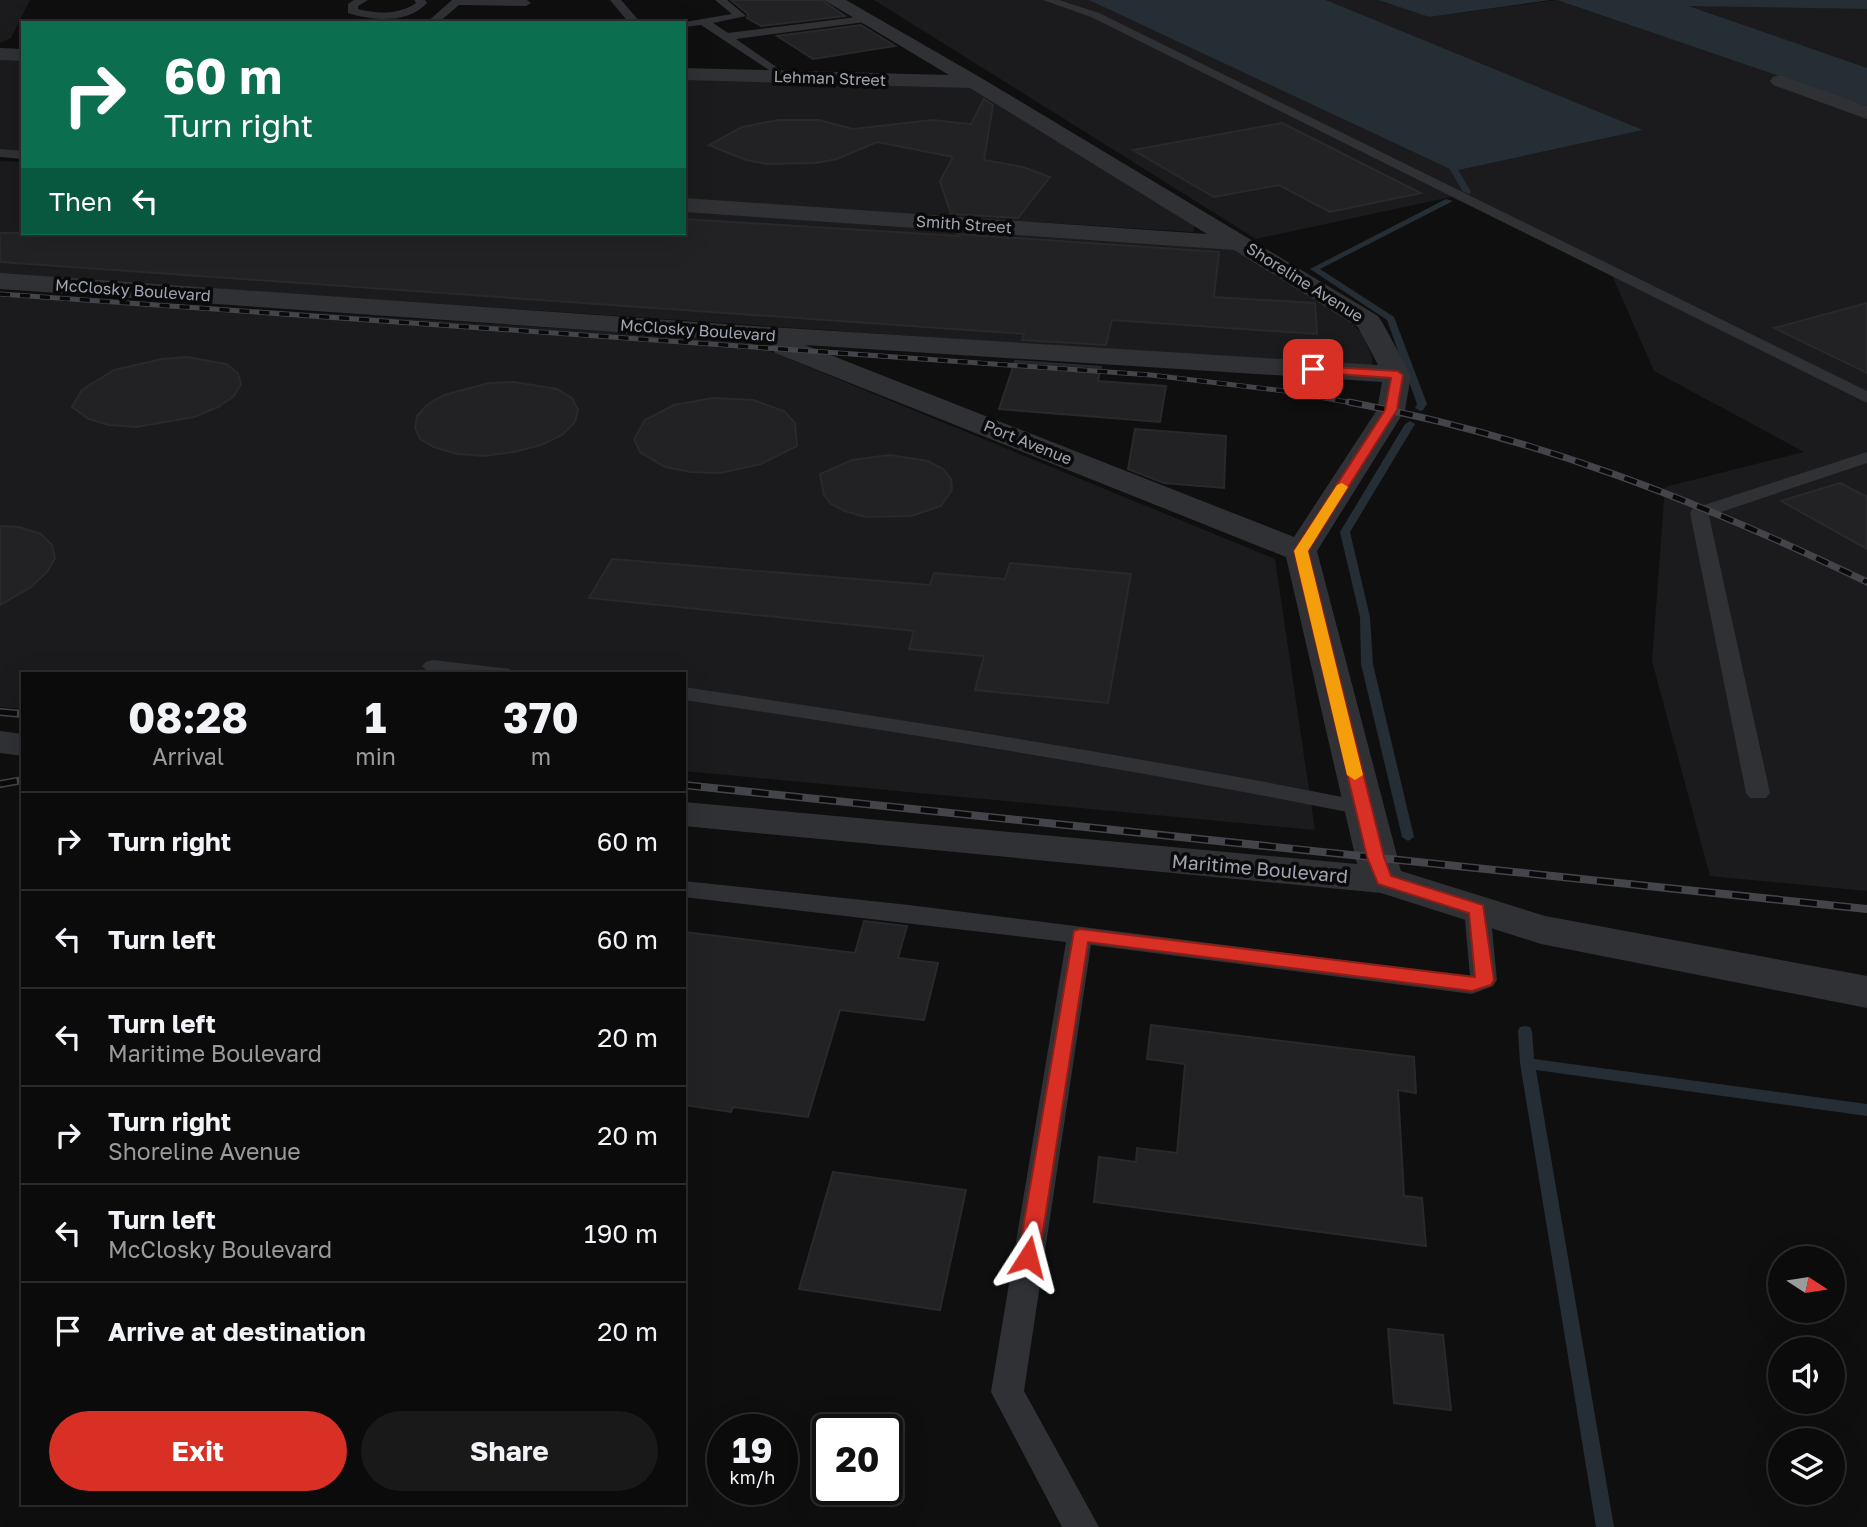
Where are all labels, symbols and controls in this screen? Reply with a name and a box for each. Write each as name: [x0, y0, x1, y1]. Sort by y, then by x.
text: 60 m: [164, 46, 282, 105]
icon: right: [49, 49, 140, 140]
street label: Lehman Street: [773, 66, 887, 90]
text: Turn right: [164, 106, 313, 144]
icon: left: [126, 182, 164, 220]
text: Then: [49, 186, 112, 217]
street label: Smith Street: [915, 211, 1013, 237]
street label: Shoreline Avenue: [1243, 238, 1367, 326]
street label: McClosky Boulevard: [55, 275, 211, 305]
street label: McClosky Boulevard: [620, 315, 776, 345]
pin: [1283, 339, 1343, 399]
icon: arrive: [1294, 350, 1332, 388]
street label: Port Avenue: [981, 415, 1075, 469]
text: 08:28: [128, 692, 248, 742]
text: 1: [365, 692, 386, 742]
text: 370: [503, 692, 579, 742]
text: Arrival: [152, 742, 224, 770]
text: min: [355, 742, 396, 770]
text: m: [531, 742, 551, 770]
icon: right: [49, 822, 87, 860]
text: Turn right: [108, 826, 231, 857]
text: 60 m: [597, 826, 658, 857]
street label: Maritime Boulevard: [1171, 849, 1349, 887]
icon: left: [49, 920, 87, 958]
text: Turn left: [108, 924, 216, 955]
text: 60 m: [597, 924, 658, 955]
text: Turn left: [108, 1008, 216, 1039]
icon: left: [49, 1018, 87, 1056]
text: 20 m: [597, 1022, 658, 1053]
text: Maritime Boulevard: [108, 1039, 322, 1067]
text: Turn right: [108, 1106, 231, 1137]
icon: right: [49, 1116, 87, 1154]
text: 20 m: [597, 1120, 658, 1151]
text: Shoreline Avenue: [108, 1137, 301, 1165]
text: Turn left: [108, 1204, 216, 1235]
icon: left: [49, 1214, 87, 1252]
text: 190 m: [584, 1218, 658, 1249]
position arrow: [991, 1220, 1065, 1294]
text: McClosky Boulevard: [108, 1235, 332, 1263]
north arrow: [1768, 1246, 1844, 1323]
map controls: [1768, 1246, 1845, 1505]
icon: arrive: [49, 1312, 87, 1350]
text: Arrive at destination: [108, 1316, 366, 1347]
text: 20 m: [597, 1316, 658, 1347]
button: sound: [1768, 1337, 1845, 1414]
button: Exit: [49, 1411, 347, 1491]
button: Share: [361, 1411, 658, 1491]
speed limit sign: 20: [812, 1414, 903, 1505]
button: layers: [1768, 1428, 1845, 1505]
text: 19: [732, 1429, 773, 1471]
text: km/h: [730, 1466, 775, 1488]

